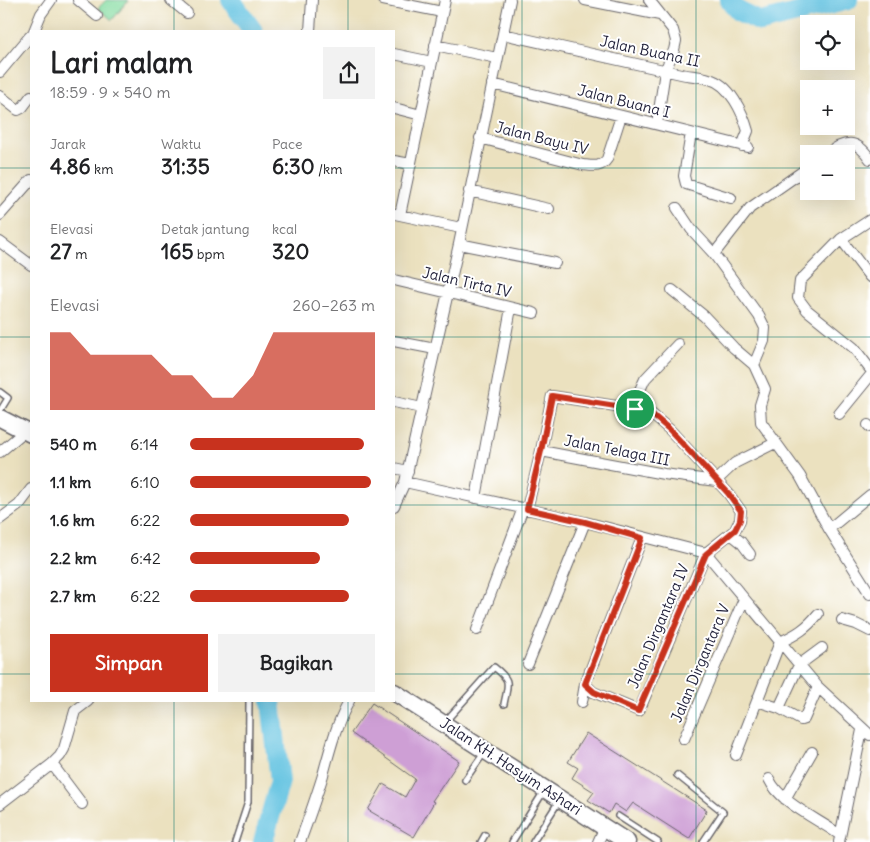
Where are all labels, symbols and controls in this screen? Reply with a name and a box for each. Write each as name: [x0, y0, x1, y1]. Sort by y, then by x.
map controls: [800, 15, 855, 200]
button: locate: [800, 15, 855, 70]
street label: Jalan Buana II: [598, 31, 702, 71]
text: Lari malam: [50, 45, 193, 81]
button: share: [323, 47, 375, 99]
street label: Jalan Buana I: [576, 80, 672, 122]
button: +: [800, 80, 855, 135]
text: 18:59 · 9 × 540 m: [50, 82, 170, 102]
street label: Jalan Bayu IV: [493, 117, 591, 159]
text: Jarak: [50, 135, 86, 153]
text: Waktu: [161, 135, 201, 153]
text: Pace: [272, 135, 302, 153]
button: −: [800, 145, 855, 200]
text: 4.86: [50, 153, 91, 180]
text: 31:35: [161, 153, 210, 180]
text: 6:30: [272, 153, 315, 180]
text: km: [91, 160, 113, 178]
text: /km: [315, 160, 342, 178]
text: Elevasi: [50, 220, 93, 238]
text: Detak jantung: [161, 220, 250, 238]
text: kcal: [272, 220, 297, 238]
text: 27: [50, 238, 72, 265]
text: 165: [161, 238, 194, 265]
text: 320: [272, 238, 309, 265]
text: m: [72, 245, 87, 263]
text: bpm: [194, 245, 225, 263]
street label: Jalan Tirta IV: [421, 263, 513, 301]
text: Elevasi: [50, 295, 99, 315]
text: 260–263 m: [292, 295, 375, 315]
pin: [614, 388, 656, 430]
icon: arrive: [621, 395, 649, 423]
street label: Jalan Telaga III: [563, 430, 671, 470]
text: 540 m: [50, 434, 97, 454]
text: 6:14: [130, 434, 158, 454]
text: 1.1 km: [50, 472, 91, 492]
text: 6:10: [130, 472, 160, 492]
text: 1.6 km: [50, 510, 95, 530]
text: 6:22: [130, 510, 160, 530]
text: 2.2 km: [50, 548, 97, 568]
text: 6:42: [130, 548, 161, 568]
street label: Jalan Dirgantara IV: [623, 561, 693, 691]
text: 2.7 km: [50, 586, 96, 606]
text: 6:22: [130, 586, 160, 606]
street label: Jalan Dirgantara V: [666, 601, 734, 725]
button: Simpan: [50, 634, 208, 692]
button: Bagikan: [218, 634, 375, 692]
street label: Jalan KH. Hasyim Ashari: [437, 713, 585, 819]

